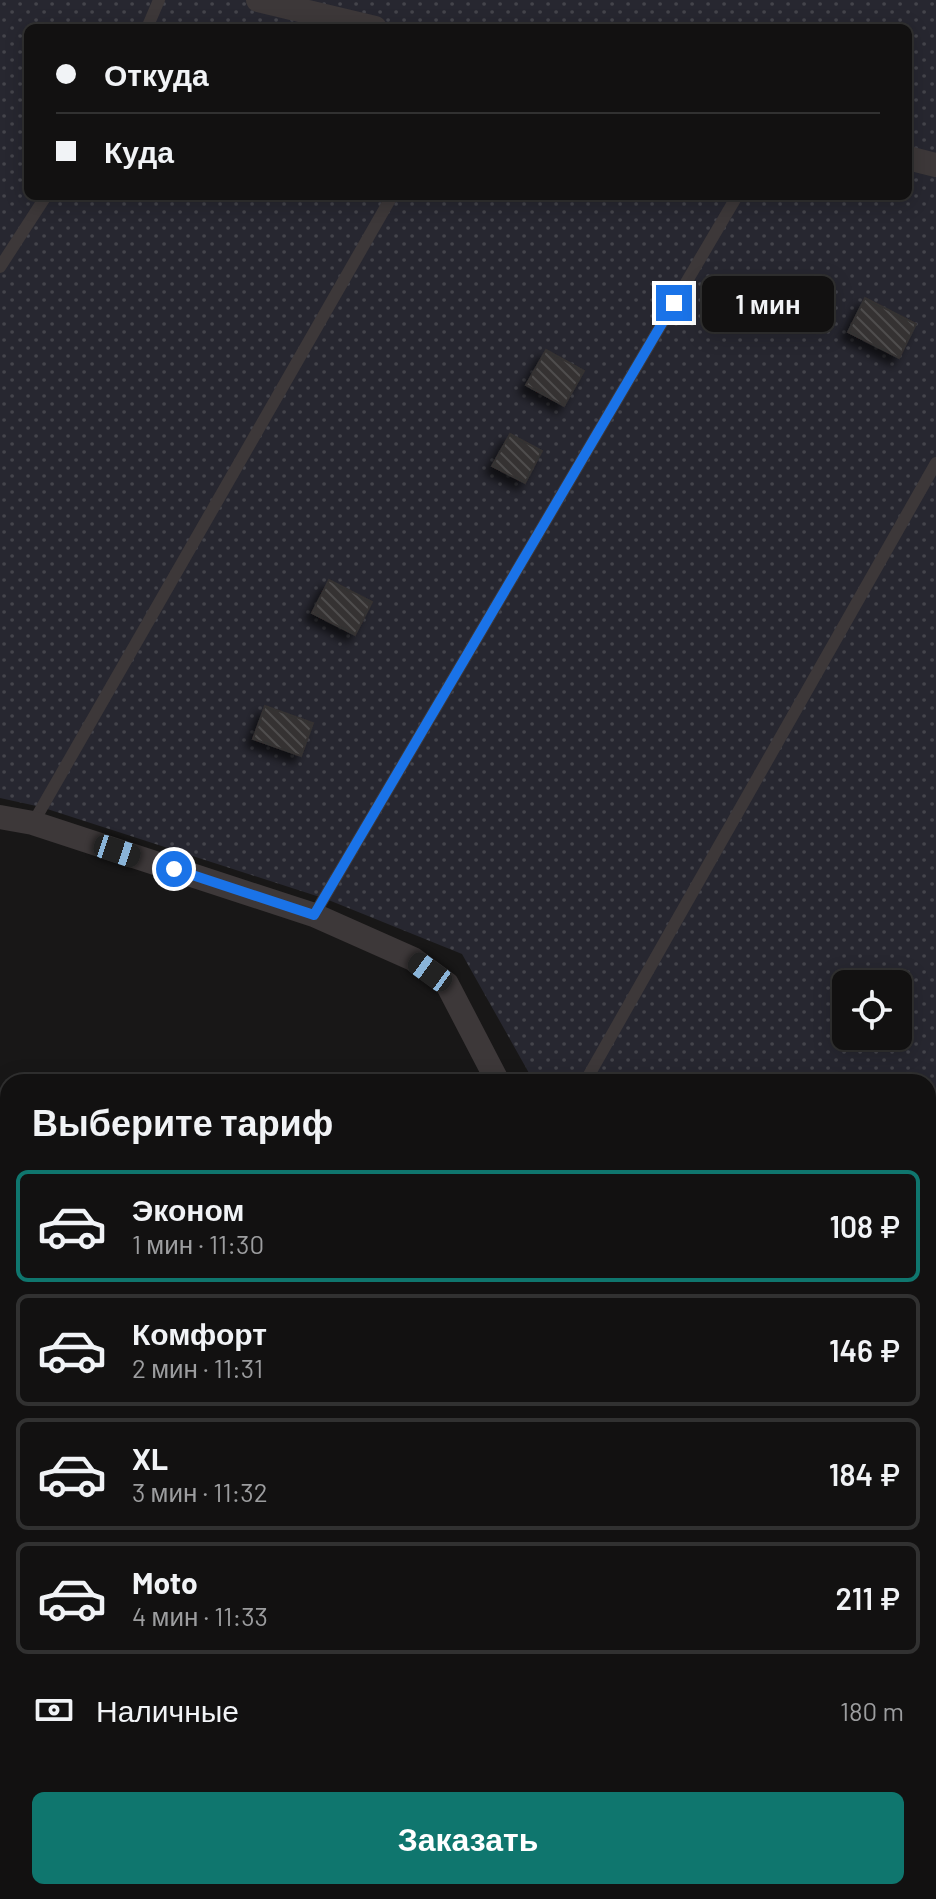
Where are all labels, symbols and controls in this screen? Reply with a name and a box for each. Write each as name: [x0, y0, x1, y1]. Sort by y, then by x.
text: Откуда: [104, 56, 209, 92]
text: Куда: [104, 133, 174, 169]
callout: 1 мин: [702, 275, 834, 331]
route end: [656, 285, 692, 321]
text: 1 мин: [735, 288, 801, 319]
car: [90, 832, 144, 870]
route start: [156, 851, 192, 887]
car: [404, 948, 456, 996]
map controls: [832, 970, 912, 1050]
button: locate: [832, 970, 912, 1050]
text: Выберите тариф: [32, 1100, 333, 1143]
icon: car: [36, 1190, 108, 1262]
text: Эконом: [132, 1191, 245, 1227]
text: 108 ₽: [829, 1208, 900, 1244]
text: 1 мин · 11:30: [132, 1228, 264, 1259]
icon: car: [36, 1314, 108, 1386]
text: Комфорт: [132, 1315, 267, 1351]
text: 146 ₽: [829, 1332, 900, 1368]
text: 2 мин · 11:31: [132, 1352, 263, 1383]
icon: car: [36, 1438, 108, 1510]
text: XL: [132, 1440, 168, 1476]
text: 184 ₽: [829, 1456, 900, 1492]
text: 3 мин · 11:32: [132, 1476, 268, 1507]
icon: car: [36, 1562, 108, 1634]
text: Moto: [132, 1564, 198, 1600]
text: 211 ₽: [835, 1580, 900, 1616]
text: 4 мин · 11:33: [132, 1600, 268, 1631]
icon: cash: [32, 1688, 76, 1732]
text: Наличные: [96, 1692, 239, 1728]
text: 180 m: [840, 1695, 904, 1726]
button: Заказать: [32, 1792, 904, 1884]

